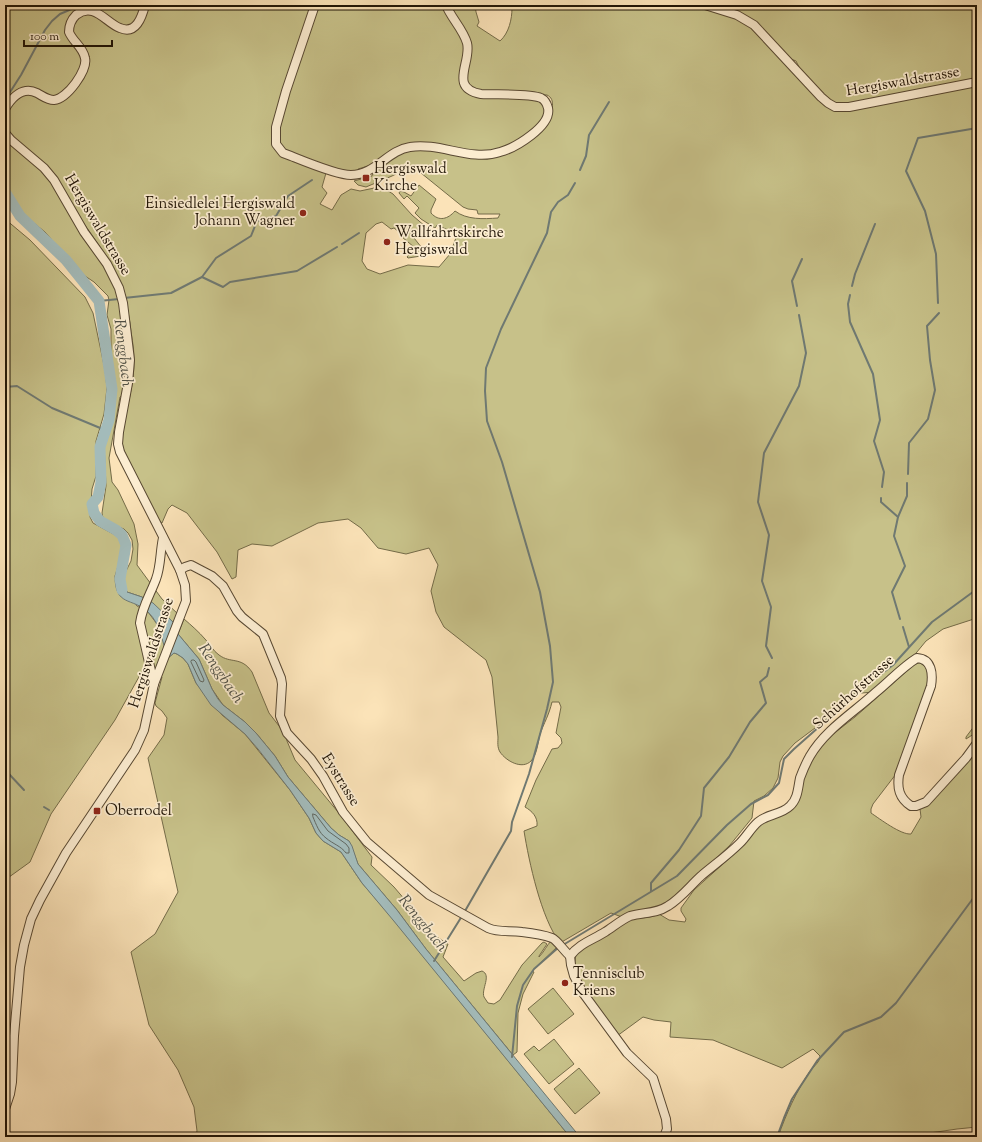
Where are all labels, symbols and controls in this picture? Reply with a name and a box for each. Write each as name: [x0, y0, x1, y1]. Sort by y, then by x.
scale bar: [24, 22, 112, 48]
text: 100 m: [30, 28, 59, 46]
street label: Hergiswaldstrasse: [845, 62, 961, 102]
place label: Hergiswald Kirche: [374, 159, 447, 197]
street label: Hergiswaldstrasse: [58, 170, 136, 280]
marker: Hergiswald Kirche: [361, 173, 371, 183]
place label: Einsiedlelei Hergiswald Johann Wagner: [145, 194, 296, 232]
marker: Einsiedlelei Hergiswald Johann Wagner: [298, 208, 308, 218]
place label: Wallfahrtskirche Hergiswald: [395, 223, 504, 261]
marker: Wallfahrtskirche Hergiswald: [382, 237, 392, 247]
water label: Renggbach: [106, 318, 138, 388]
street label: Hergiswaldstrasse: [124, 595, 180, 711]
water label: Renggbach: [191, 639, 249, 709]
street label: Schürhofstrasse: [809, 651, 899, 735]
street label: Eystrasse: [315, 749, 365, 811]
place label: Oberrodel: [105, 801, 172, 822]
marker: Oberrodel: [92, 806, 102, 816]
water label: Renggbach: [392, 890, 452, 958]
place label: Tennisclub Kriens: [573, 964, 645, 1002]
marker: Tennisclub Kriens: [560, 978, 570, 988]

